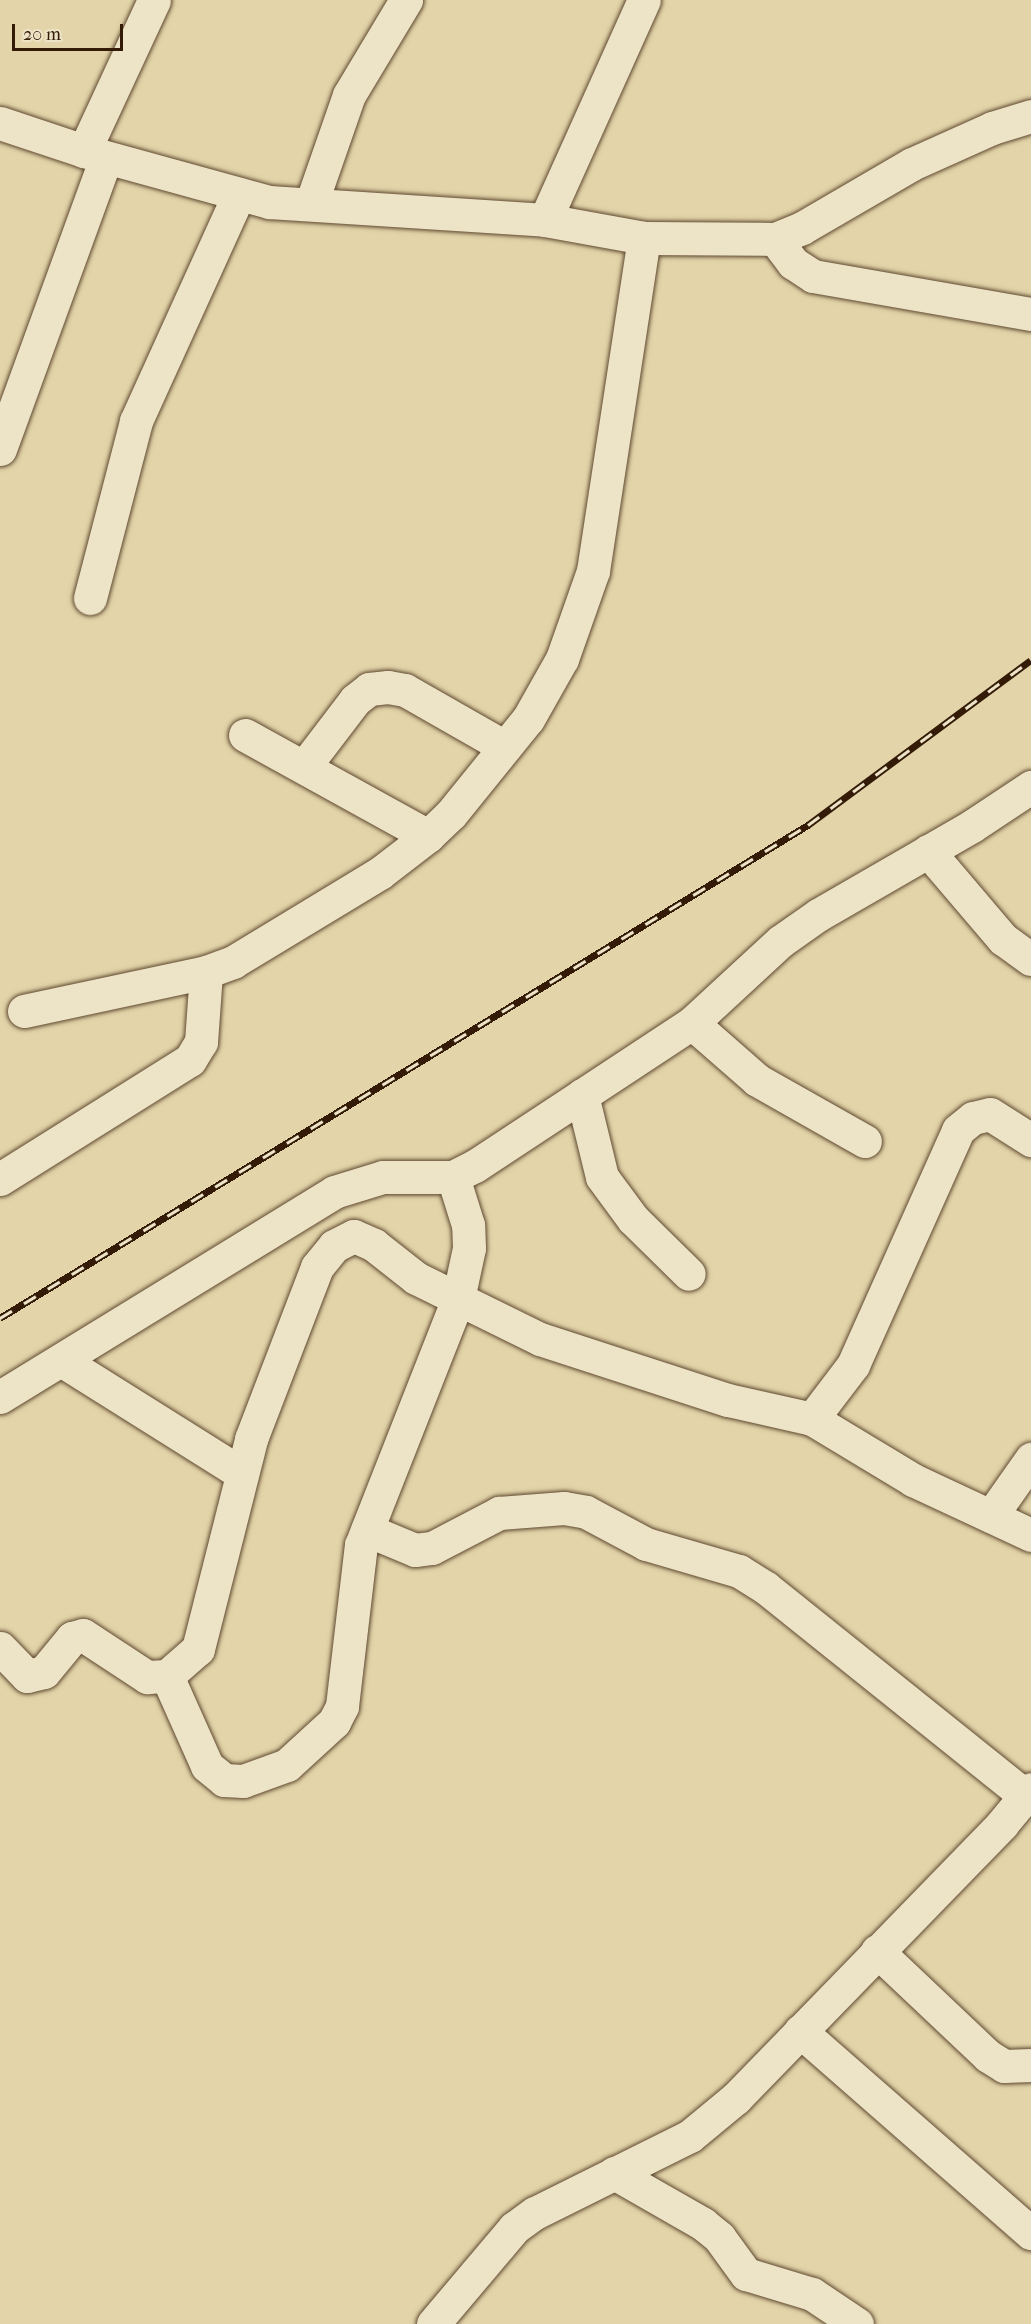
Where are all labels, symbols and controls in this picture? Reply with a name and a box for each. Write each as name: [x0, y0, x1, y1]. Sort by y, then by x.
scale bar: [15, 12, 126, 50]
text: 20 m: [23, 24, 61, 45]

